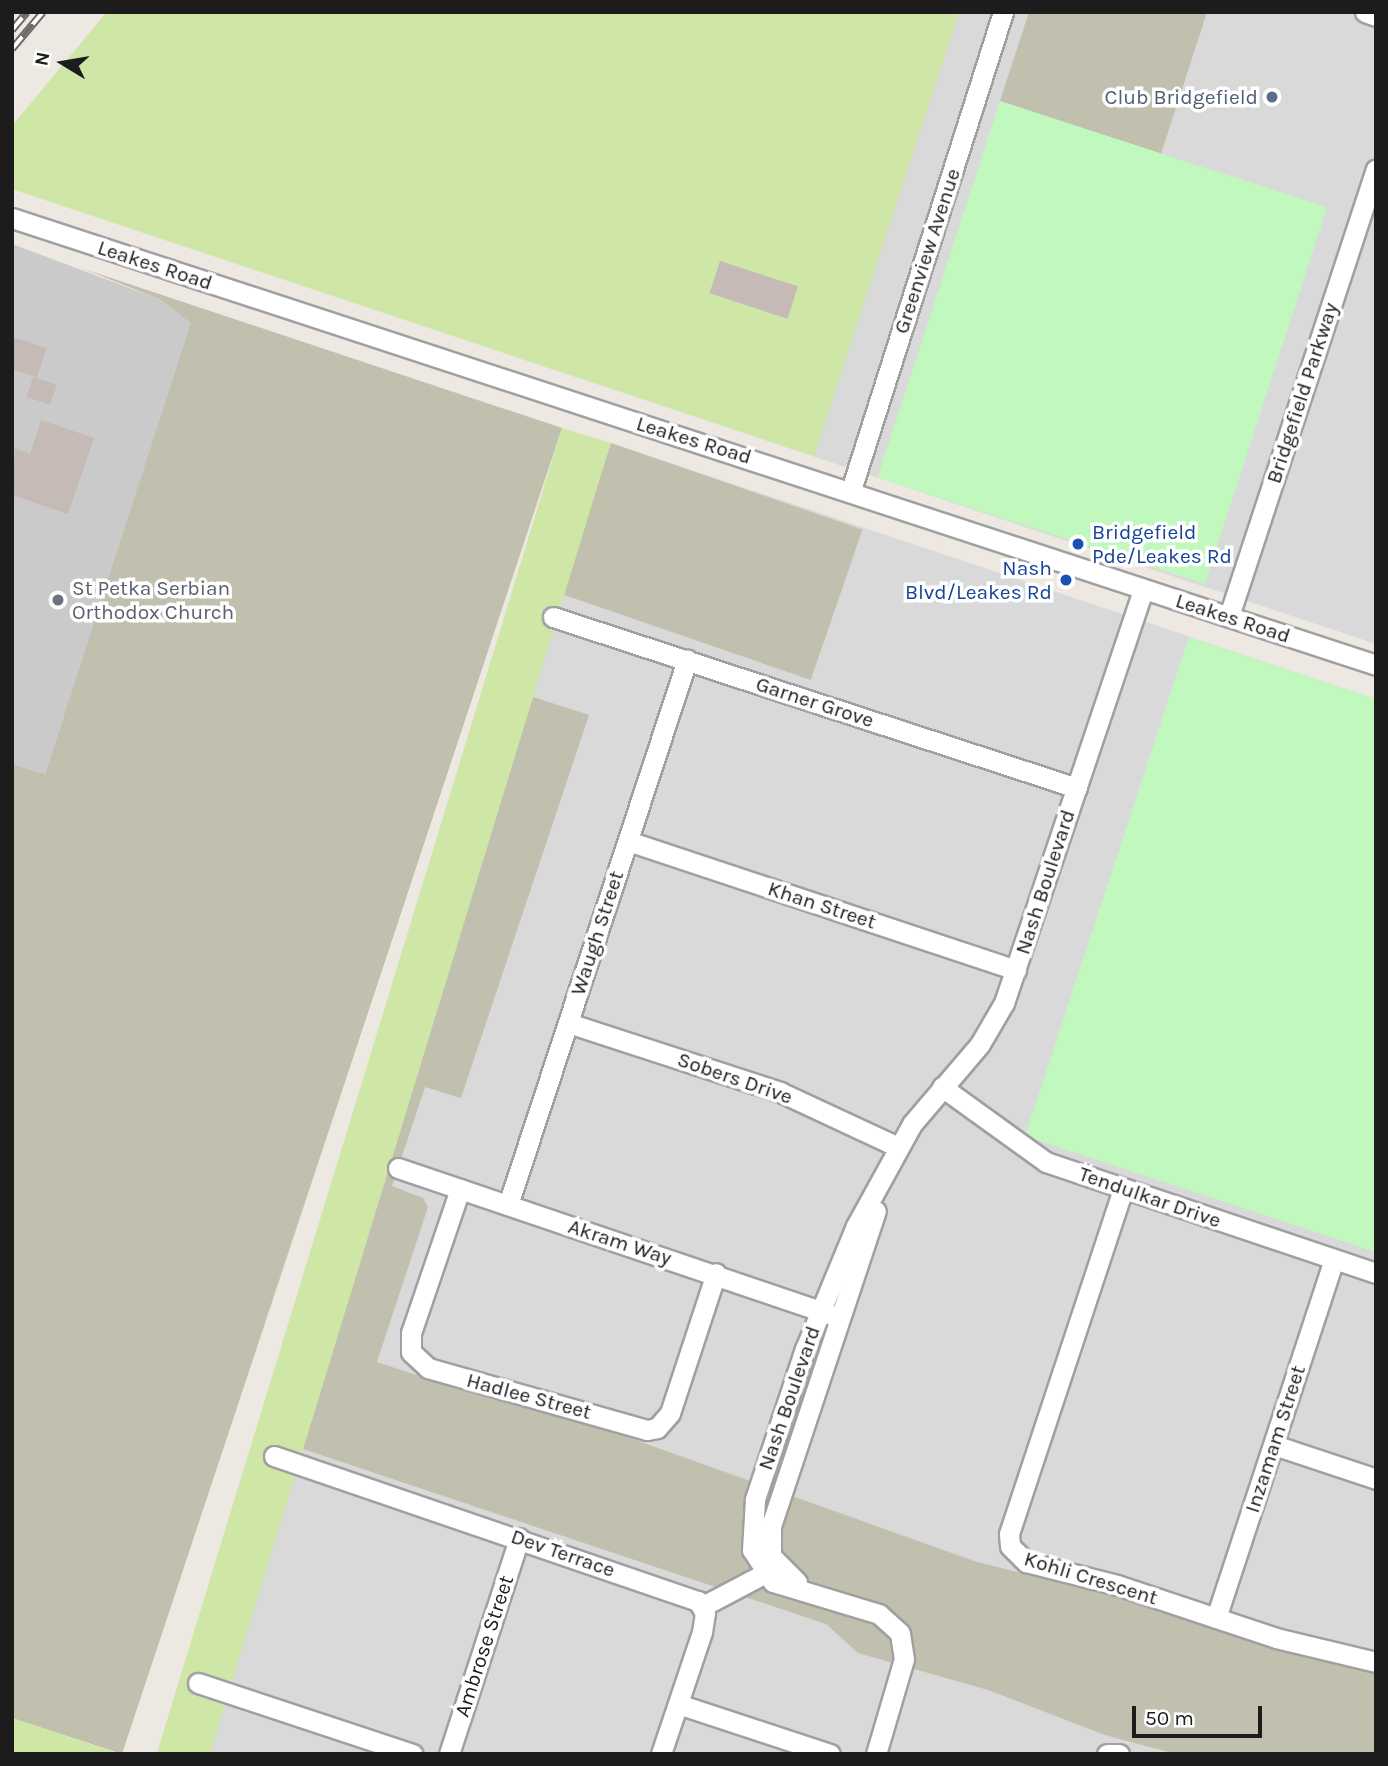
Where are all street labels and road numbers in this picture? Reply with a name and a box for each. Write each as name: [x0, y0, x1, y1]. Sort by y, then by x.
street label: Greenview Avenue: [888, 165, 966, 337]
street label: Leakes Road: [94, 235, 216, 295]
street label: Bridgefield Parkway: [1261, 299, 1343, 487]
street label: Leakes Road: [633, 411, 755, 469]
street label: Leakes Road: [1172, 588, 1294, 648]
street label: Garner Grove: [753, 671, 877, 733]
street label: Nash Boulevard: [1010, 806, 1080, 958]
street label: Waugh Street: [565, 868, 629, 998]
street label: Khan Street: [765, 876, 879, 934]
street label: Sobers Drive: [674, 1047, 796, 1109]
street label: Tendulkar Drive: [1076, 1161, 1224, 1233]
street label: Akram Way: [565, 1213, 675, 1271]
street label: Nash Boulevard: [753, 1323, 825, 1473]
street label: Inzamam Street: [1239, 1362, 1311, 1516]
street label: Hadlee Street: [464, 1367, 594, 1425]
street label: Dev Terrace: [508, 1523, 618, 1583]
street label: Kohli Crescent: [1021, 1546, 1161, 1610]
street label: Ambrose Street: [449, 1572, 519, 1720]

